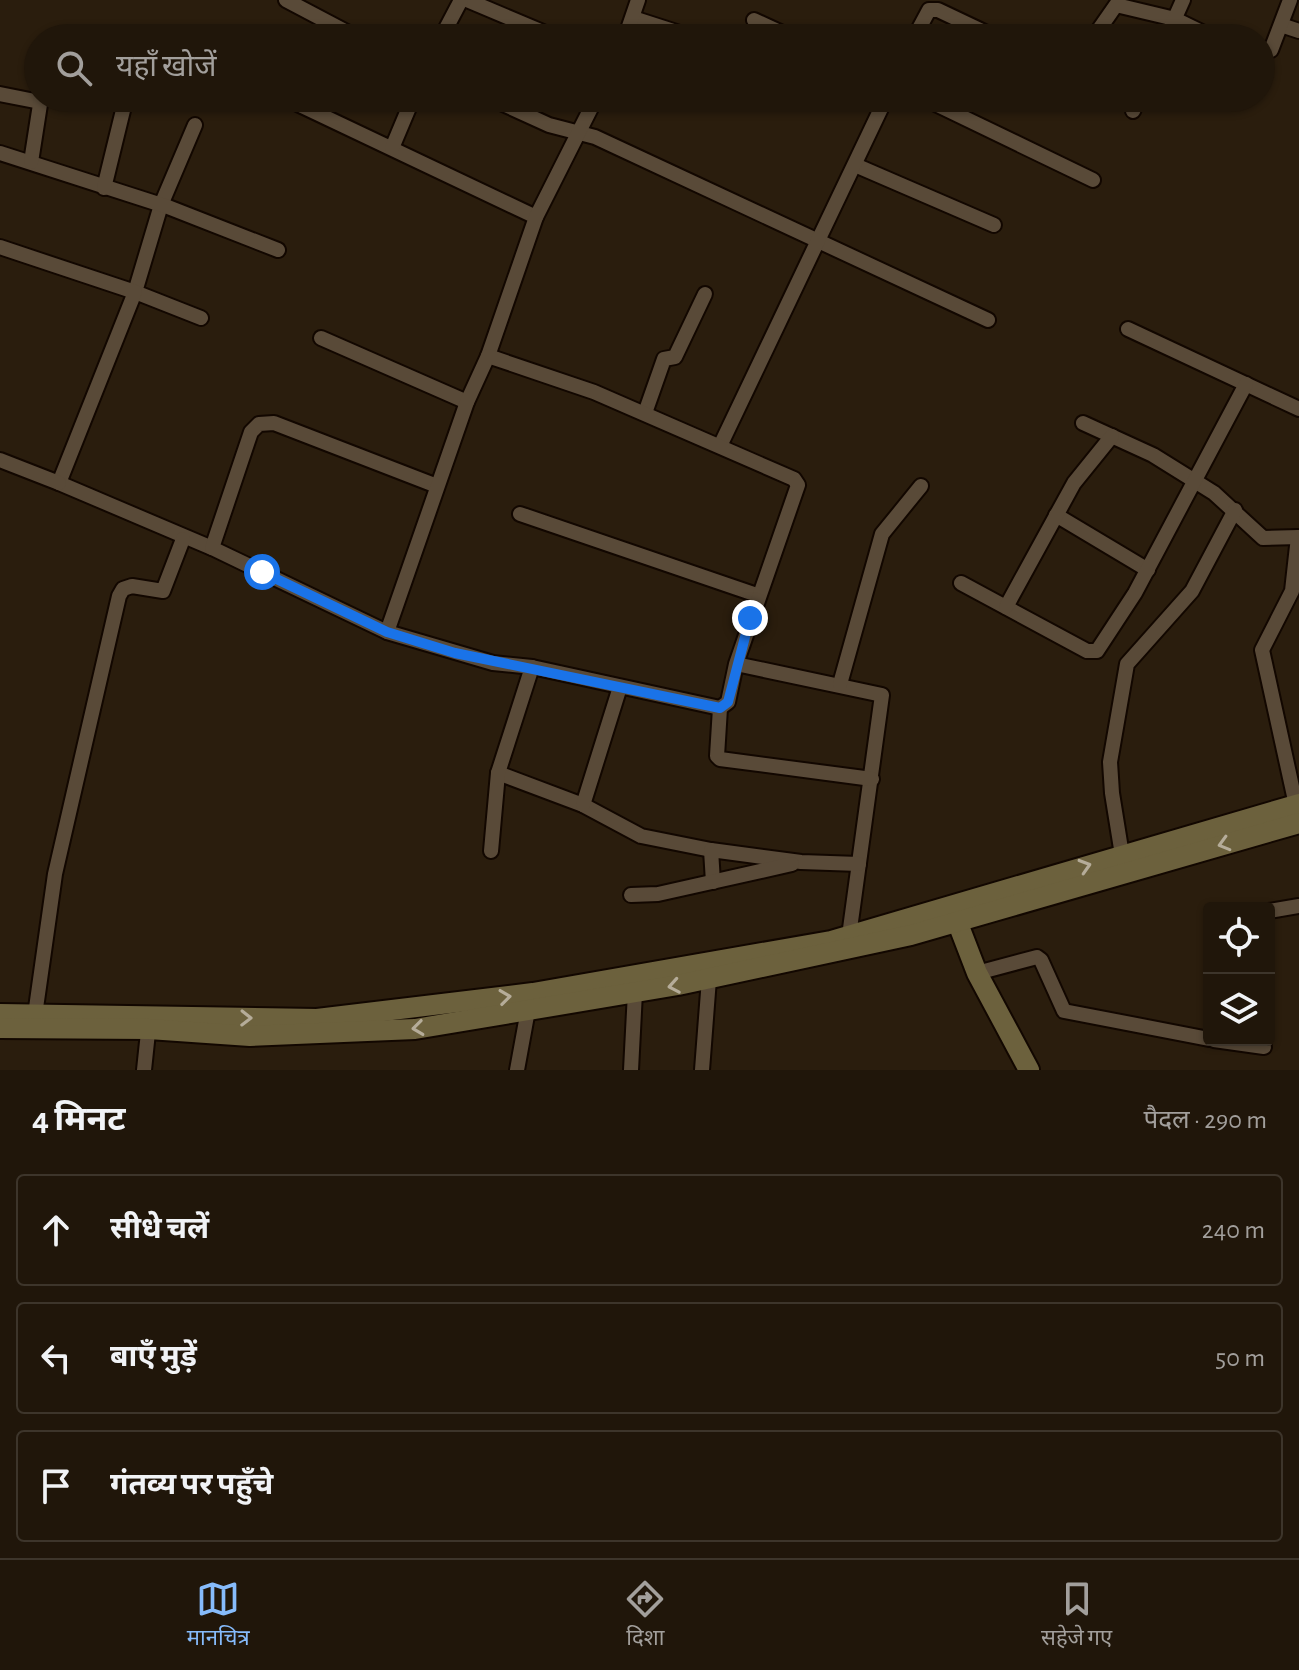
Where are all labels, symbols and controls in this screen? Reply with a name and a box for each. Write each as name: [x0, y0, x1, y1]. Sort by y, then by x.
search box: [24, 24, 1275, 112]
icon: search: [52, 46, 96, 90]
text: यहाँ खोजें: [116, 52, 217, 82]
route start: [244, 554, 280, 590]
route end: [732, 600, 768, 636]
one-way arrow: [1217, 835, 1231, 852]
one-way arrow: [1078, 860, 1092, 876]
map controls: [1203, 902, 1275, 1046]
button: locate: [1203, 902, 1275, 974]
button: layers: [1203, 974, 1275, 1046]
one-way arrow: [667, 976, 681, 993]
one-way arrow: [498, 988, 511, 1005]
one-way arrow: [240, 1009, 253, 1027]
one-way arrow: [411, 1019, 424, 1036]
text: 4 मिनट: [32, 1103, 126, 1137]
text: पैदल · 290 m: [1143, 1107, 1267, 1133]
icon: ahead: [34, 1208, 78, 1252]
text: सीधे चलें: [110, 1214, 209, 1244]
text: 240 m: [1202, 1217, 1265, 1243]
icon: left: [34, 1336, 78, 1380]
text: बाएँ मुड़ें: [110, 1342, 197, 1372]
text: 50 m: [1215, 1345, 1265, 1371]
icon: arrive: [34, 1464, 78, 1508]
text: गंतव्य पर पहुँचे: [110, 1470, 273, 1500]
tab: मानचित्र: [187, 1577, 250, 1654]
tab: दिशा: [623, 1577, 667, 1654]
tab: सहेजे गए: [1041, 1577, 1112, 1654]

